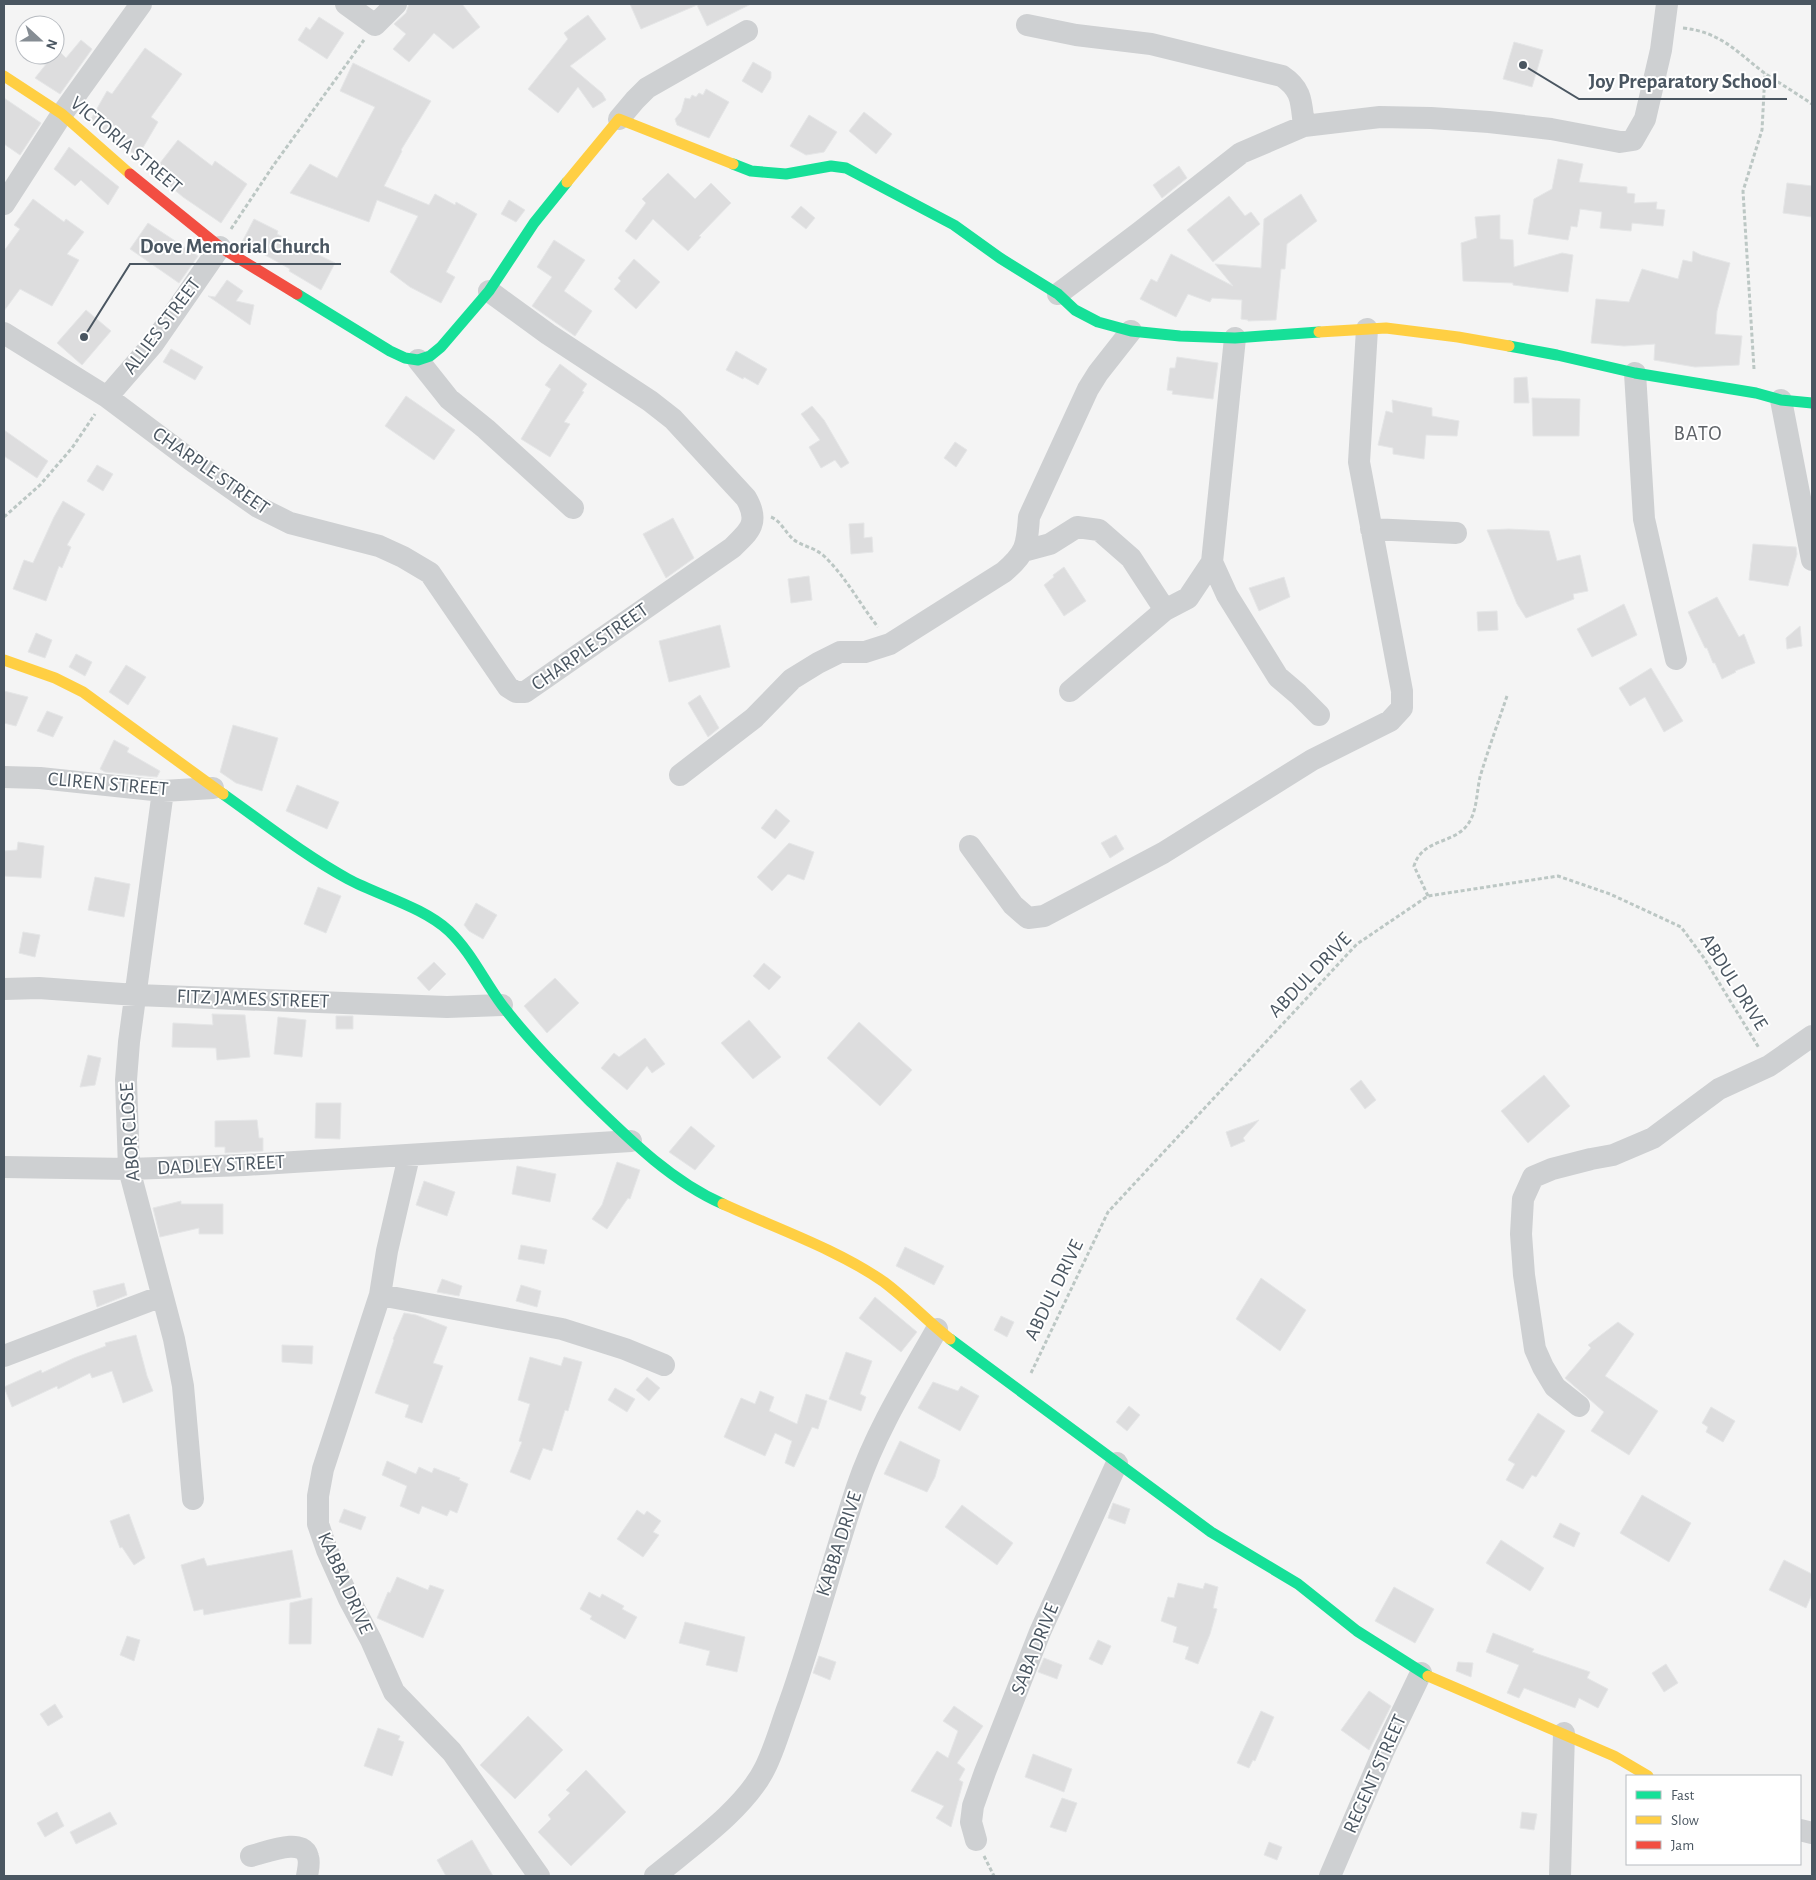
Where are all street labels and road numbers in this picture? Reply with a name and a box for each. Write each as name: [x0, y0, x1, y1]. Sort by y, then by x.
street label: VICTORIA STREET: [66, 93, 186, 197]
street label: ALLIES STREET: [119, 274, 205, 378]
street label: CHARPLE STREET: [149, 423, 273, 519]
street label: CHARPLE STREET: [528, 599, 652, 695]
street label: CLIREN STREET: [47, 769, 169, 799]
street label: ABDUL DRIVE: [1265, 928, 1355, 1021]
street label: ABDUL DRIVE: [1697, 930, 1772, 1034]
street label: FITZ JAMES STREET: [176, 986, 330, 1012]
street label: ABOR CLOSE: [117, 1081, 143, 1182]
street label: DADLEY STREET: [157, 1152, 286, 1178]
street label: ABDUL DRIVE: [1021, 1236, 1087, 1344]
street label: KABBA DRIVE: [813, 1489, 865, 1599]
street label: KABBA DRIVE: [314, 1529, 376, 1637]
street label: SABA DRIVE: [1008, 1600, 1062, 1698]
street label: REGENT STREET: [1340, 1711, 1410, 1836]

